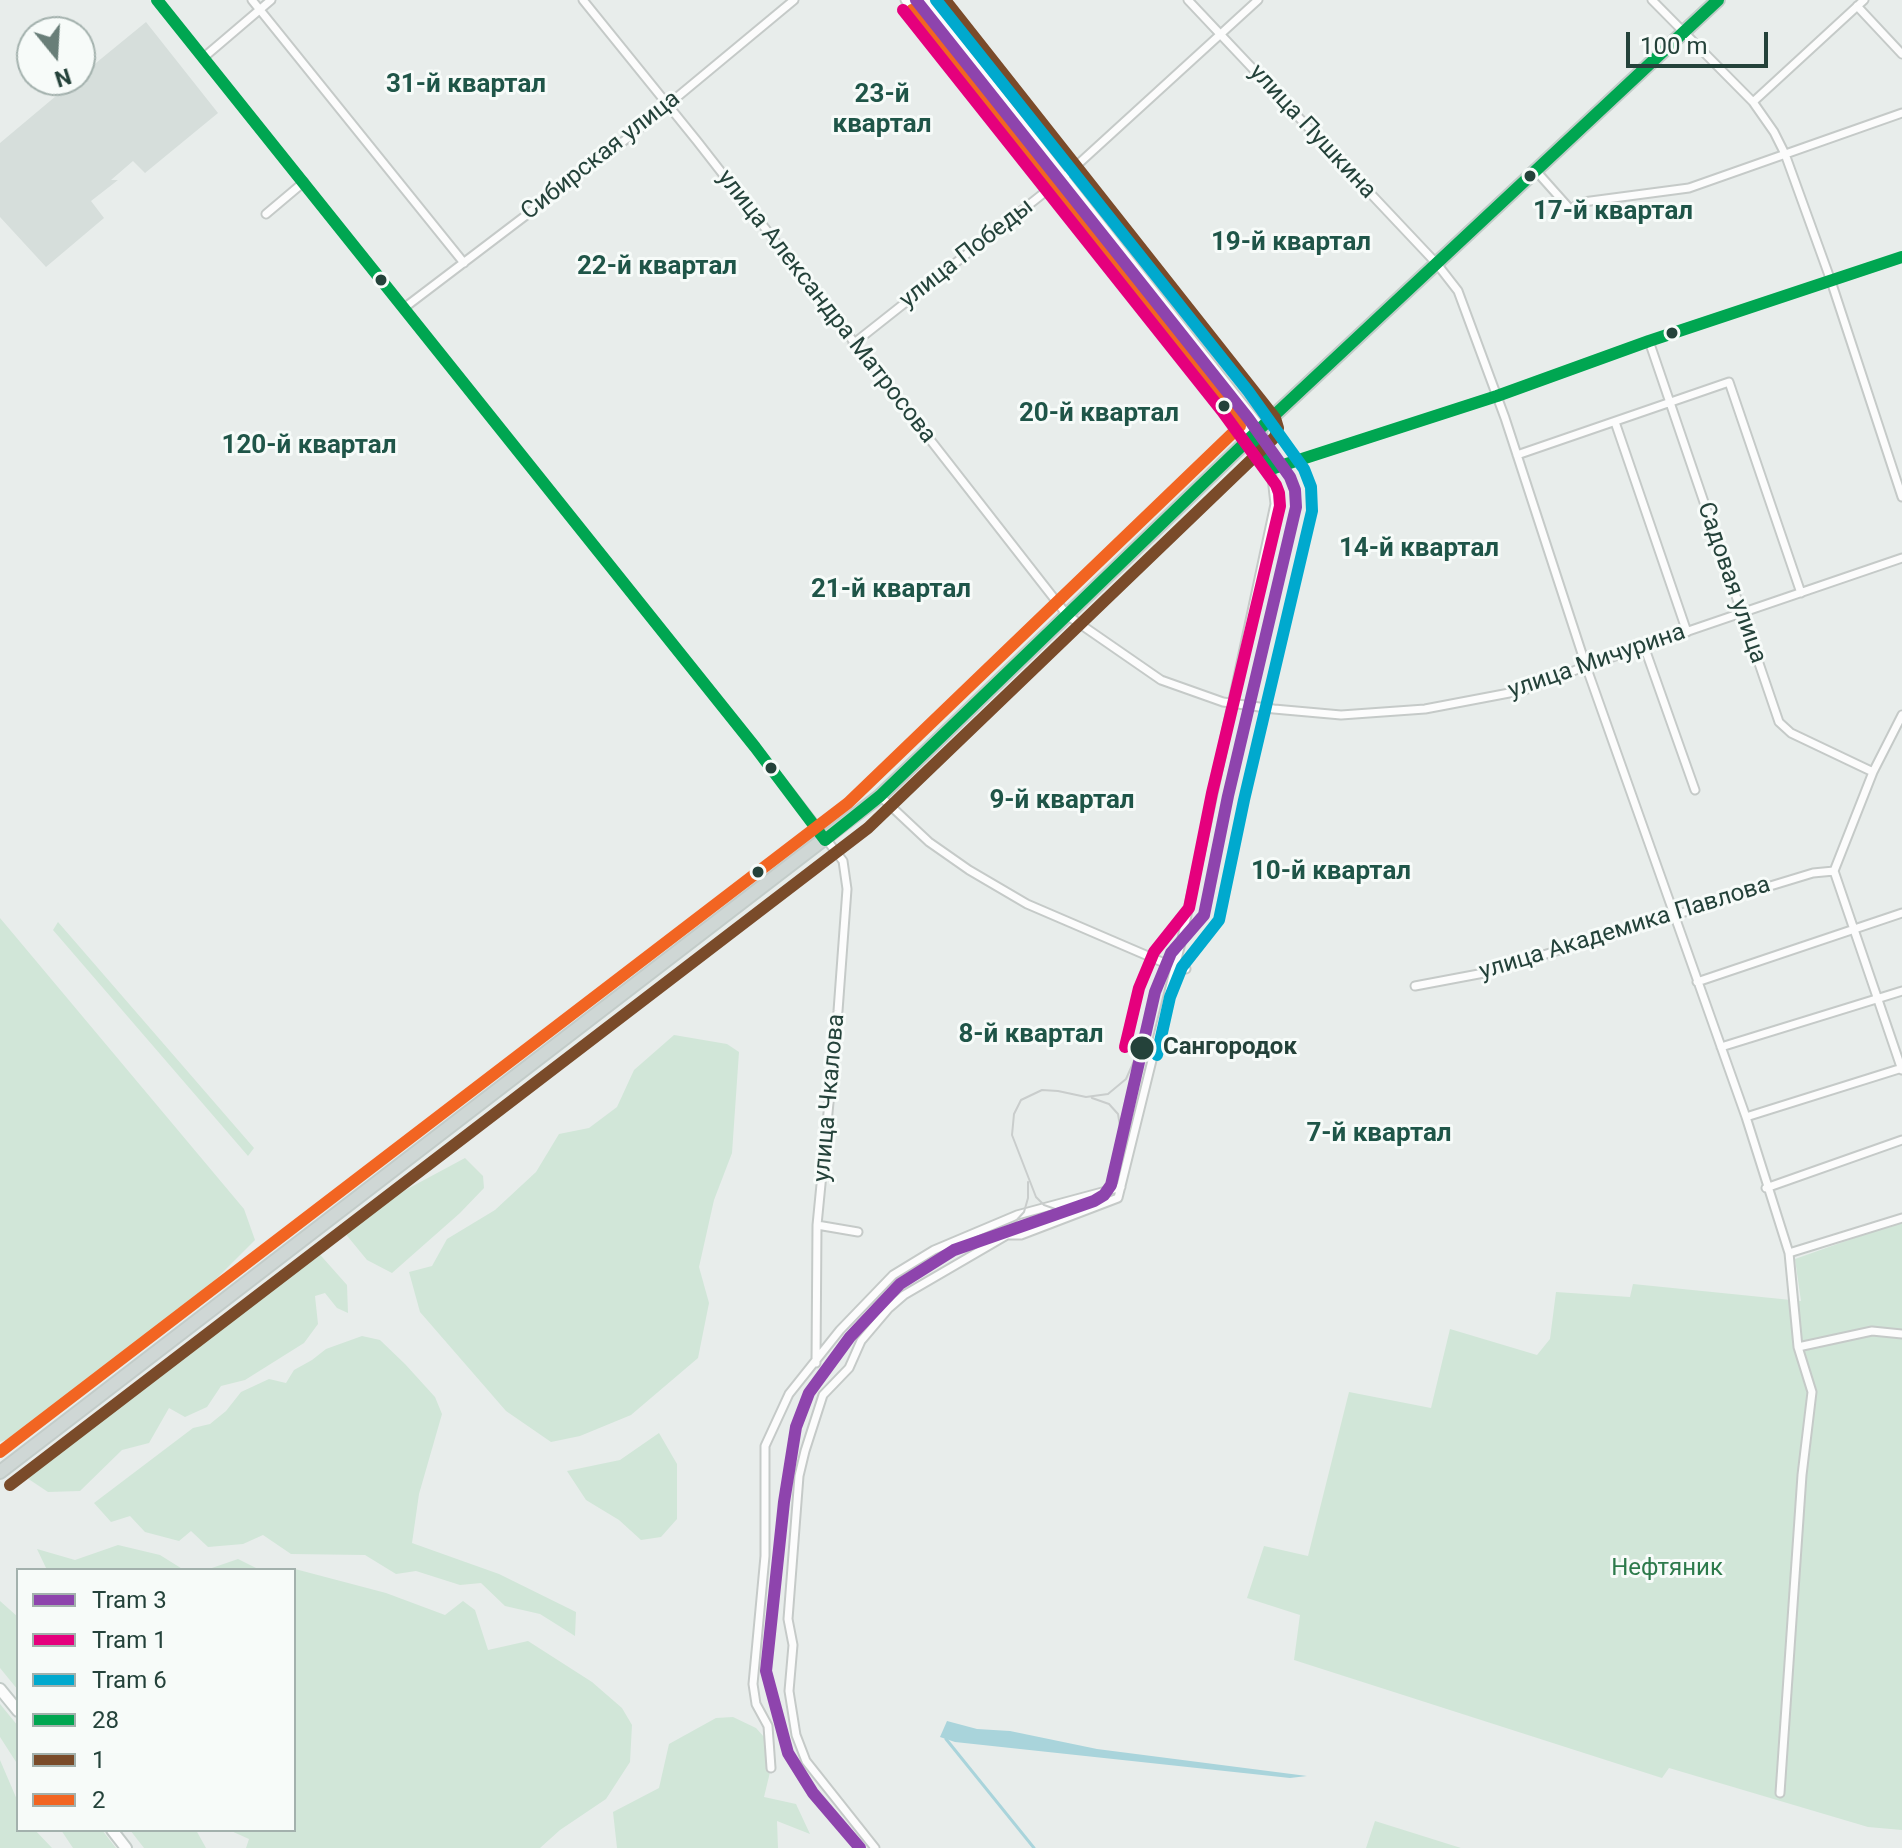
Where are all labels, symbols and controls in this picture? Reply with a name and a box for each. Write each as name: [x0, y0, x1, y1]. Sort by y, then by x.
north arrow: [16, 16, 96, 96]
scale bar: [1630, 16, 1772, 66]
text: 100 m: [1640, 32, 1707, 60]
street label: улица Пушкина: [1242, 59, 1382, 205]
text: N: [52, 63, 74, 92]
district label: 31-й квартал: [386, 69, 546, 101]
district label: 23-й квартал: [833, 79, 931, 140]
street label: Сибирская улица: [516, 85, 686, 227]
street label: улица Александра Матросова: [710, 165, 942, 449]
unlabelled marker: [1522, 168, 1538, 184]
street label: улица Победы: [894, 193, 1040, 315]
district label: 17-й квартал: [1533, 196, 1693, 228]
district label: 19-й квартал: [1211, 227, 1371, 259]
district label: 22-й квартал: [577, 251, 737, 283]
unlabelled marker: [373, 272, 389, 288]
unlabelled marker: [1664, 325, 1680, 341]
district label: 20-й квартал: [1019, 398, 1179, 430]
unlabelled marker: [1216, 398, 1232, 414]
district label: 120-й квартал: [221, 430, 397, 462]
street label: Садовая улица: [1690, 499, 1772, 667]
district label: 14-й квартал: [1339, 533, 1499, 565]
district label: 21-й квартал: [811, 574, 971, 606]
street label: улица Мичурина: [1505, 618, 1689, 706]
unlabelled marker: [763, 760, 779, 776]
district label: 9-й квартал: [989, 785, 1135, 817]
district label: 10-й квартал: [1251, 856, 1411, 888]
unlabelled marker: [750, 864, 766, 880]
street label: улица Академика Павлова: [1476, 871, 1774, 987]
street label: улица Чкалова: [808, 1013, 852, 1183]
district label: 8-й квартал: [958, 1019, 1104, 1051]
marker: Сангородок: [1128, 1034, 1156, 1062]
place label: Сангородок: [1163, 1034, 1297, 1062]
district label: 7-й квартал: [1306, 1118, 1452, 1150]
park label: Нефтяник: [1611, 1555, 1723, 1583]
legend: [16, 1568, 296, 1832]
text: Tram 3: [92, 1586, 167, 1614]
text: Tram 1: [92, 1626, 167, 1654]
text: Tram 6: [92, 1666, 167, 1694]
text: 28: [92, 1706, 119, 1734]
text: 1: [92, 1746, 106, 1774]
text: 2: [92, 1786, 106, 1814]

